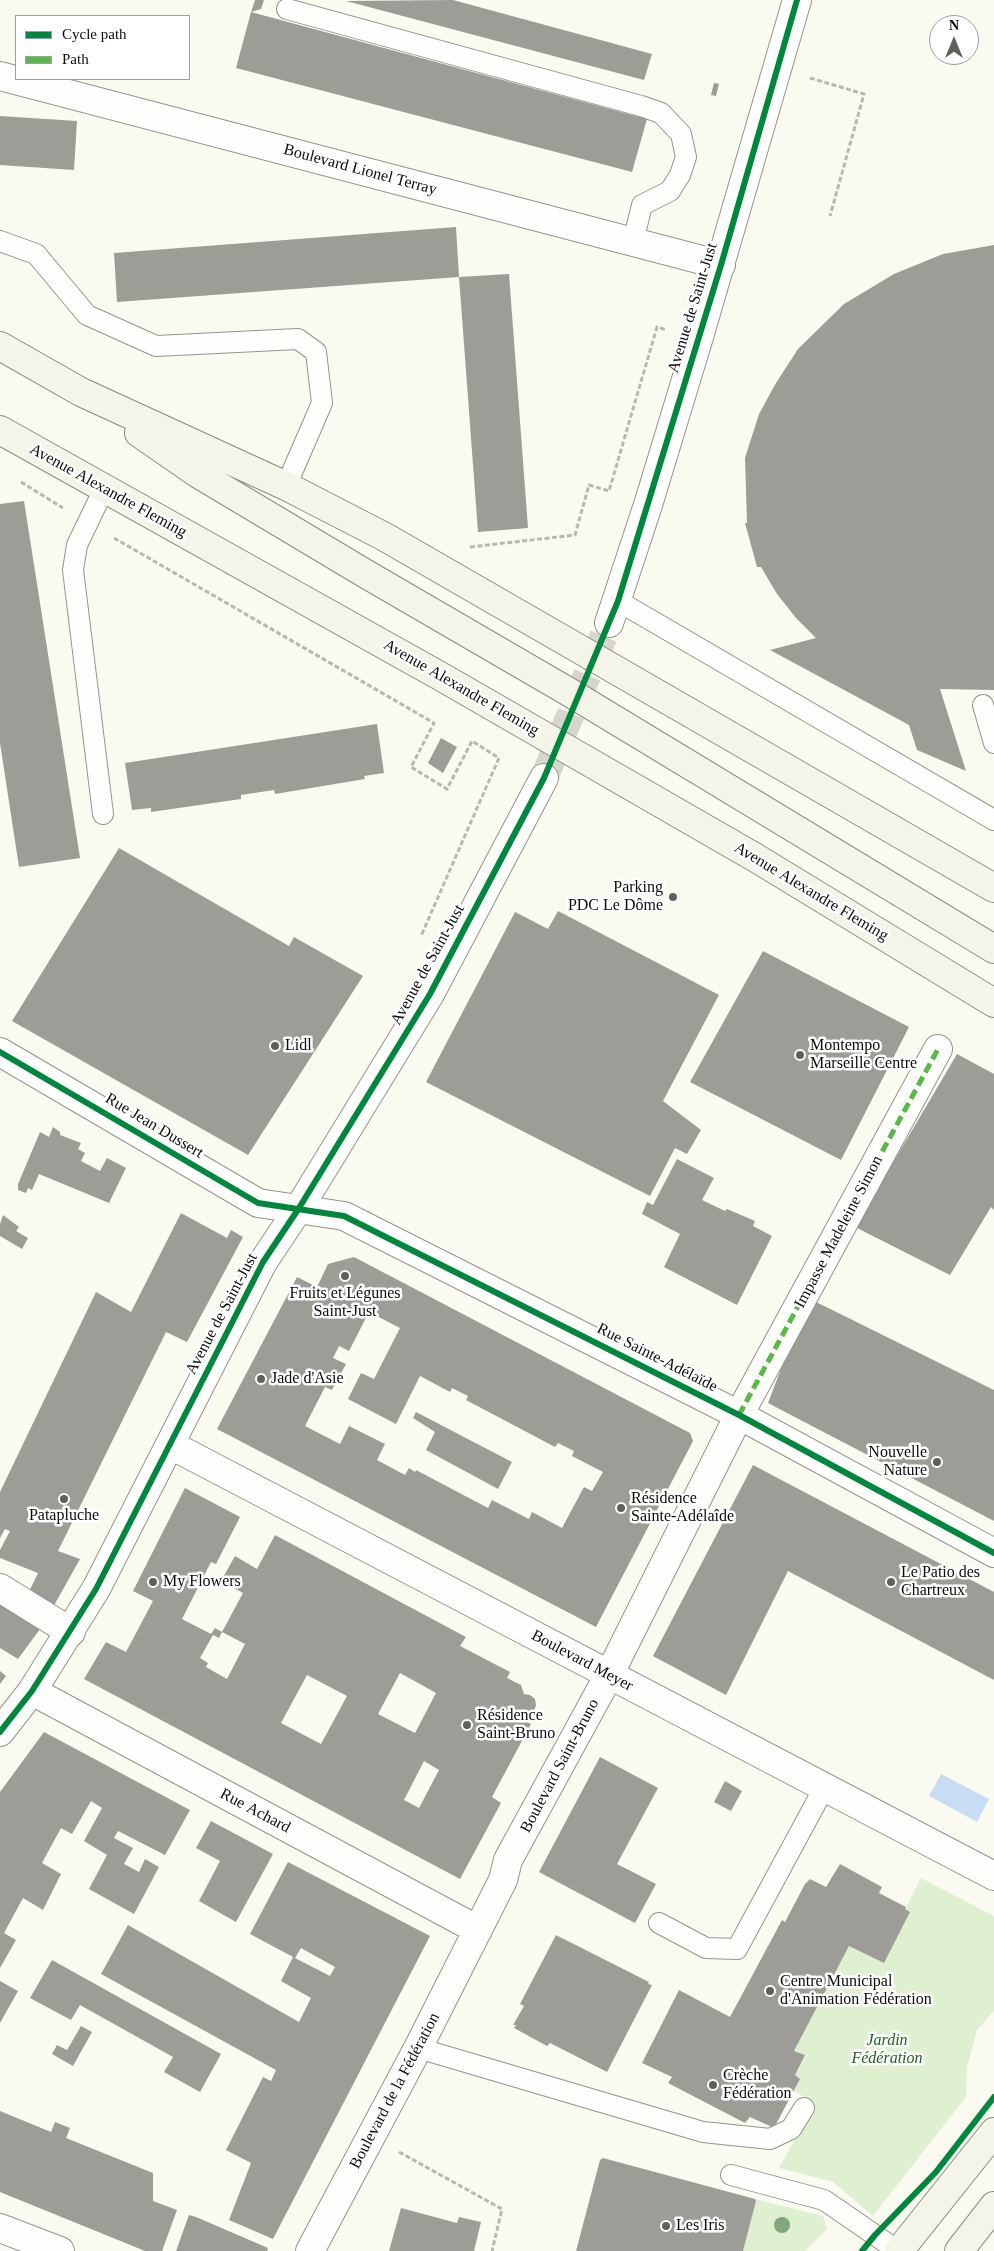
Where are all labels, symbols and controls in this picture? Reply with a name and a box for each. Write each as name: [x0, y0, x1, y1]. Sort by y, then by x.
legend: [15, 15, 190, 80]
north arrow: [929, 15, 979, 65]
text: N: [949, 18, 959, 33]
text: Cycle path: [62, 26, 127, 42]
text: Path: [62, 51, 89, 67]
street label: Boulevard Lionel Terray: [281, 140, 439, 200]
street label: Avenue de Saint-Just: [664, 241, 722, 375]
street label: Avenue Alexandre Fleming: [26, 440, 190, 542]
street label: Avenue Alexandre Fleming: [380, 636, 542, 740]
street label: Avenue Alexandre Fleming: [730, 838, 892, 946]
place label: Parking PDC Le Dôme: [568, 878, 663, 916]
marker: Parking PDC Le Dôme: [667, 891, 679, 903]
street label: Avenue de Saint-Just: [387, 901, 469, 1029]
place label: Lidl: [285, 1036, 312, 1056]
place label: Montempo Marseille Centre: [810, 1036, 917, 1074]
marker: Lidl: [269, 1040, 281, 1052]
marker: Montempo Marseille Centre: [794, 1049, 806, 1061]
street label: Rue Jean Dussert: [101, 1089, 207, 1163]
street label: Impasse Madeleine Simon: [791, 1153, 887, 1311]
street label: Avenue de Saint-Just: [182, 1250, 262, 1378]
marker: Fruits et Légunes Saint-Just: [339, 1270, 351, 1282]
place label: Fruits et Légunes Saint-Just: [289, 1284, 401, 1322]
street label: Rue Sainte-Adélaïde: [593, 1319, 721, 1397]
place label: Jade d'Asie: [271, 1369, 344, 1389]
marker: Jade d'Asie: [255, 1373, 267, 1385]
place label: Nouvelle Nature: [868, 1443, 927, 1481]
marker: Nouvelle Nature: [931, 1456, 943, 1468]
place label: Résidence Sainte-Adélaîde: [631, 1489, 734, 1527]
marker: Patapluche: [58, 1493, 70, 1505]
marker: Résidence Sainte-Adélaîde: [615, 1502, 627, 1514]
place label: Patapluche: [29, 1506, 99, 1526]
place label: Le Patio des Chartreux: [901, 1563, 980, 1601]
place label: My Flowers: [163, 1572, 241, 1592]
marker: My Flowers: [147, 1576, 159, 1588]
marker: Le Patio des Chartreux: [885, 1576, 897, 1588]
street label: Boulevard Meyer: [528, 1626, 636, 1696]
street label: Boulevard Saint-Bruno: [517, 1696, 603, 1836]
place label: Résidence Saint-Bruno: [477, 1706, 555, 1744]
marker: Résidence Saint-Bruno: [461, 1719, 473, 1731]
street label: Rue Achard: [217, 1784, 293, 1838]
place label: Centre Municipal d'Animation Fédération: [780, 1972, 932, 2010]
marker: Centre Municipal d'Animation Fédération: [764, 1985, 776, 1997]
street label: Boulevard de la Fédération: [346, 2010, 444, 2172]
park label: Jardin Fédération: [851, 2031, 923, 2069]
place label: Crèche Fédération: [723, 2066, 791, 2104]
marker: Crèche Fédération: [707, 2079, 719, 2091]
place label: Les Iris: [676, 2216, 724, 2236]
marker: Les Iris: [660, 2220, 672, 2232]

